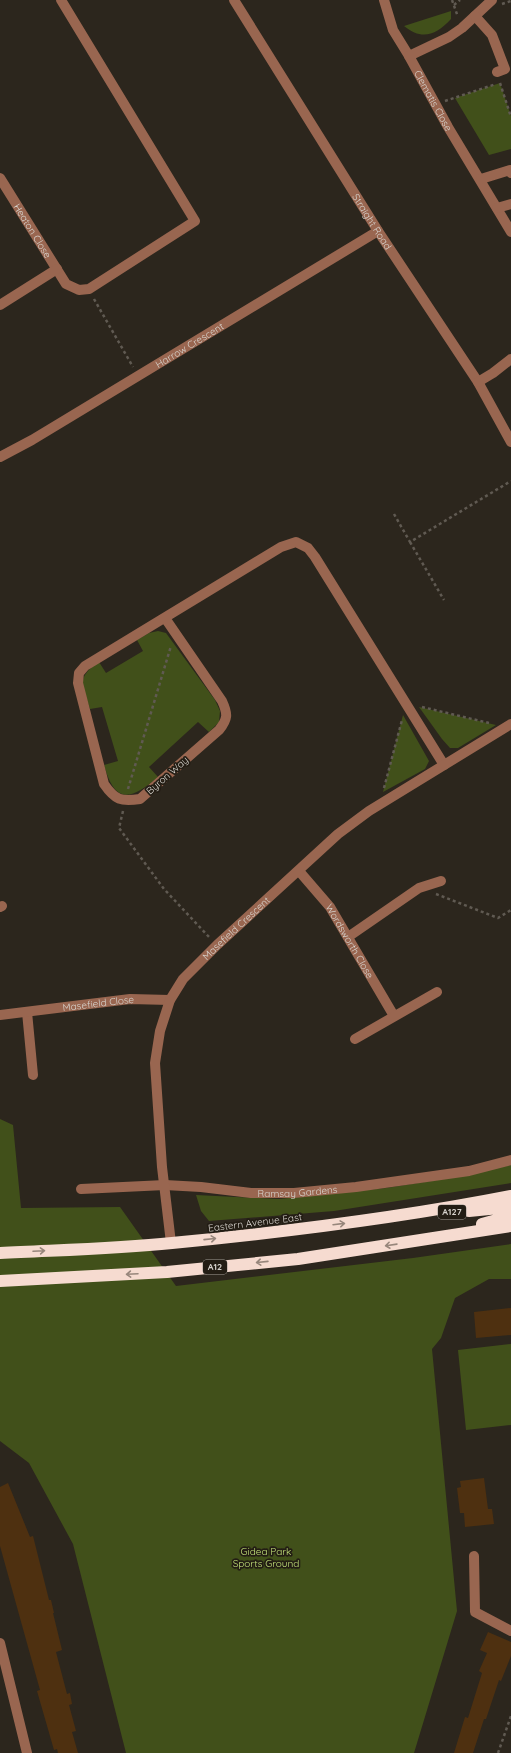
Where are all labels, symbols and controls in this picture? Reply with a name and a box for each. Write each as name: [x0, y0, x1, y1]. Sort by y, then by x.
street label: Clematis Close: [411, 68, 455, 134]
street label: Straight Road: [349, 191, 394, 252]
street label: Heaton Close: [10, 201, 54, 261]
street label: Harrow Crescent: [153, 319, 227, 371]
street label: Byron Way: [144, 754, 191, 797]
street label: Masefield Crescent: [200, 893, 273, 963]
street label: Wordsworth Close: [323, 902, 377, 981]
street label: Masefield Close: [62, 993, 135, 1014]
street label: Ramsay Gardens: [257, 1183, 338, 1200]
road number: A127: [438, 1205, 466, 1219]
street label: Eastern Avenue East: [207, 1210, 303, 1235]
one-way arrow: [332, 1220, 345, 1228]
one-way arrow: [203, 1235, 216, 1243]
one-way arrow: [385, 1241, 398, 1249]
one-way arrow: [32, 1248, 45, 1255]
one-way arrow: [256, 1259, 269, 1266]
road number: A12: [203, 1260, 227, 1274]
one-way arrow: [126, 1270, 139, 1277]
park label: Gidea Park Sports Ground: [233, 1545, 299, 1570]

